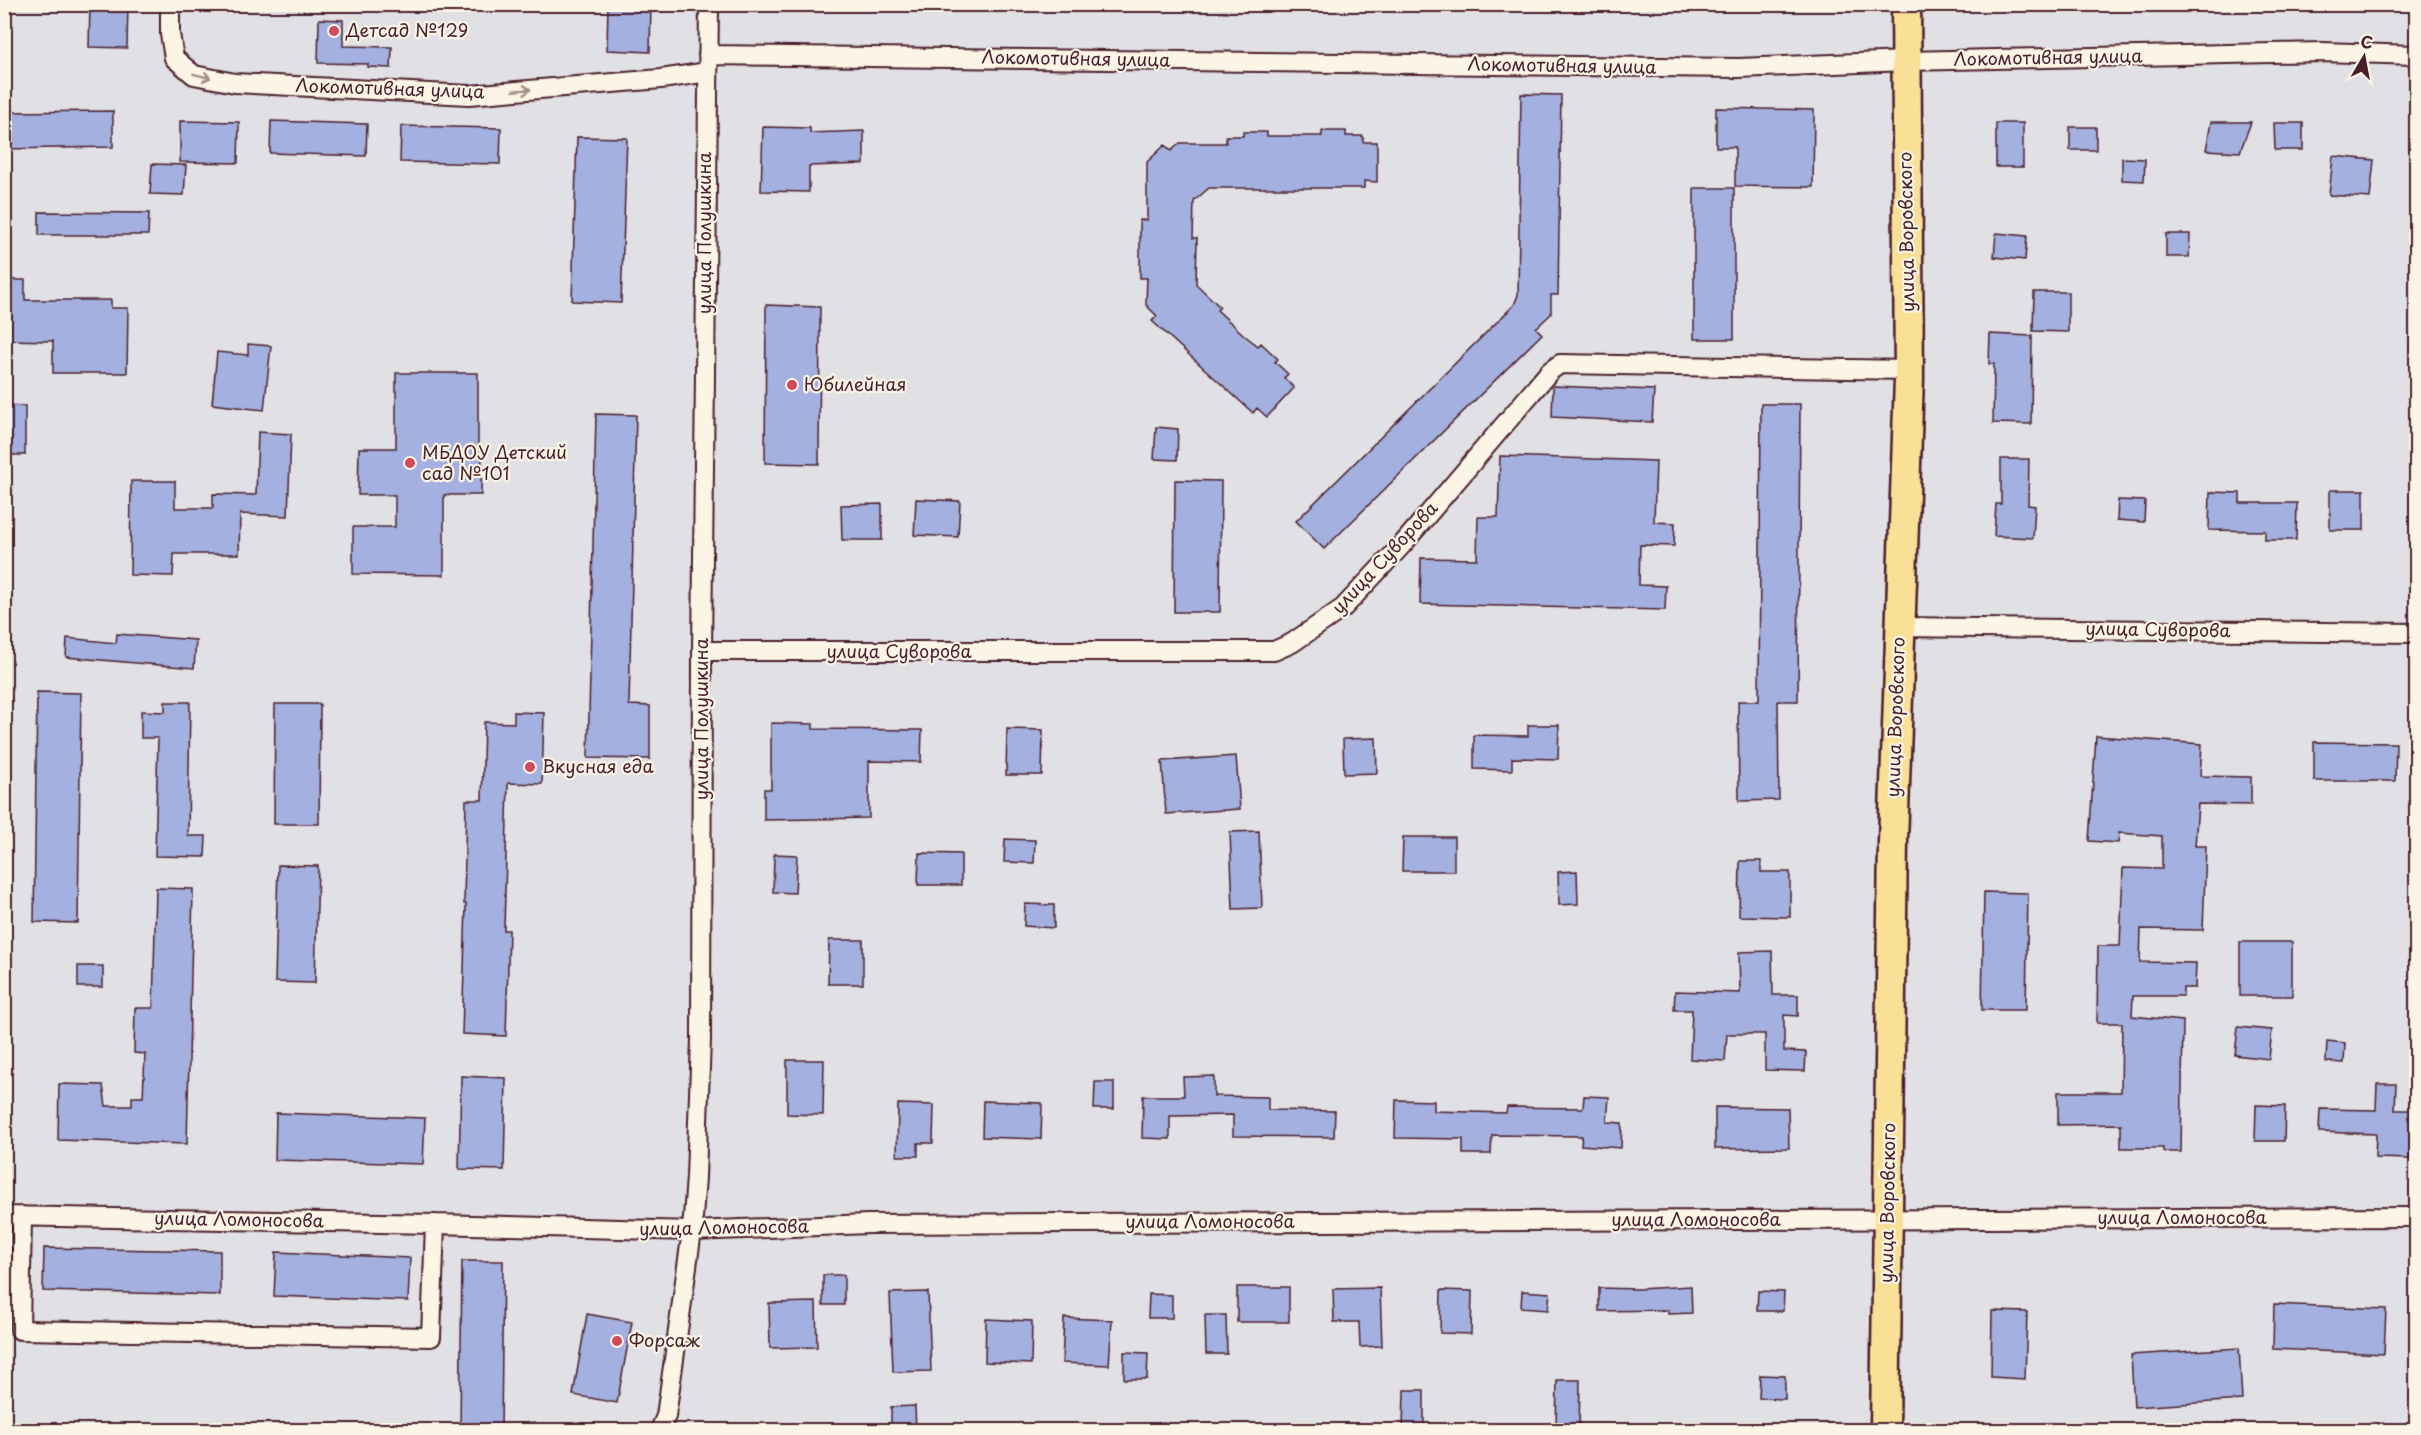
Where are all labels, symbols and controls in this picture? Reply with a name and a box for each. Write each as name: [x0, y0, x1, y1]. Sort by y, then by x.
place label: Детсад №129: [345, 16, 468, 43]
marker: Детсад №129: [327, 24, 341, 38]
north arrow: [2334, 27, 2394, 87]
text: С: [2359, 28, 2375, 54]
street label: Локомотивная улица: [1953, 41, 2143, 72]
street label: Локомотивная улица: [981, 42, 1171, 73]
street label: Локомотивная улица: [1467, 49, 1657, 80]
one-way arrow: [192, 71, 211, 83]
street label: Локомотивная улица: [295, 71, 486, 104]
one-way arrow: [511, 84, 531, 95]
street label: улица Полушкина: [690, 151, 717, 314]
street label: улица Воровского: [1891, 152, 1920, 312]
place label: Юбилейная: [804, 370, 906, 397]
marker: Юбилейная: [785, 378, 799, 392]
place label: МБДОУ Детский сад №101: [422, 438, 567, 486]
marker: МБДОУ Детский сад №101: [403, 456, 417, 470]
street label: улица Суворова: [1325, 494, 1444, 619]
street label: улица Суворова: [2085, 614, 2232, 643]
street label: улица Воровского: [1878, 636, 1911, 798]
street label: улица Полушкина: [687, 637, 714, 800]
street label: улица Суворова: [826, 637, 972, 664]
place label: Вкусная еда: [542, 752, 654, 779]
marker: Вкусная еда: [523, 760, 537, 774]
street label: улица Воровского: [1872, 1123, 1901, 1283]
street label: улица Ломоносова: [2097, 1203, 2268, 1230]
street label: улица Ломоносова: [154, 1204, 325, 1233]
street label: улица Ломоносова: [1611, 1205, 1782, 1232]
street label: улица Ломоносова: [1125, 1207, 1296, 1234]
street label: улица Ломоносова: [639, 1212, 810, 1241]
place label: Форсаж: [629, 1326, 701, 1353]
marker: Форсаж: [610, 1334, 624, 1348]

